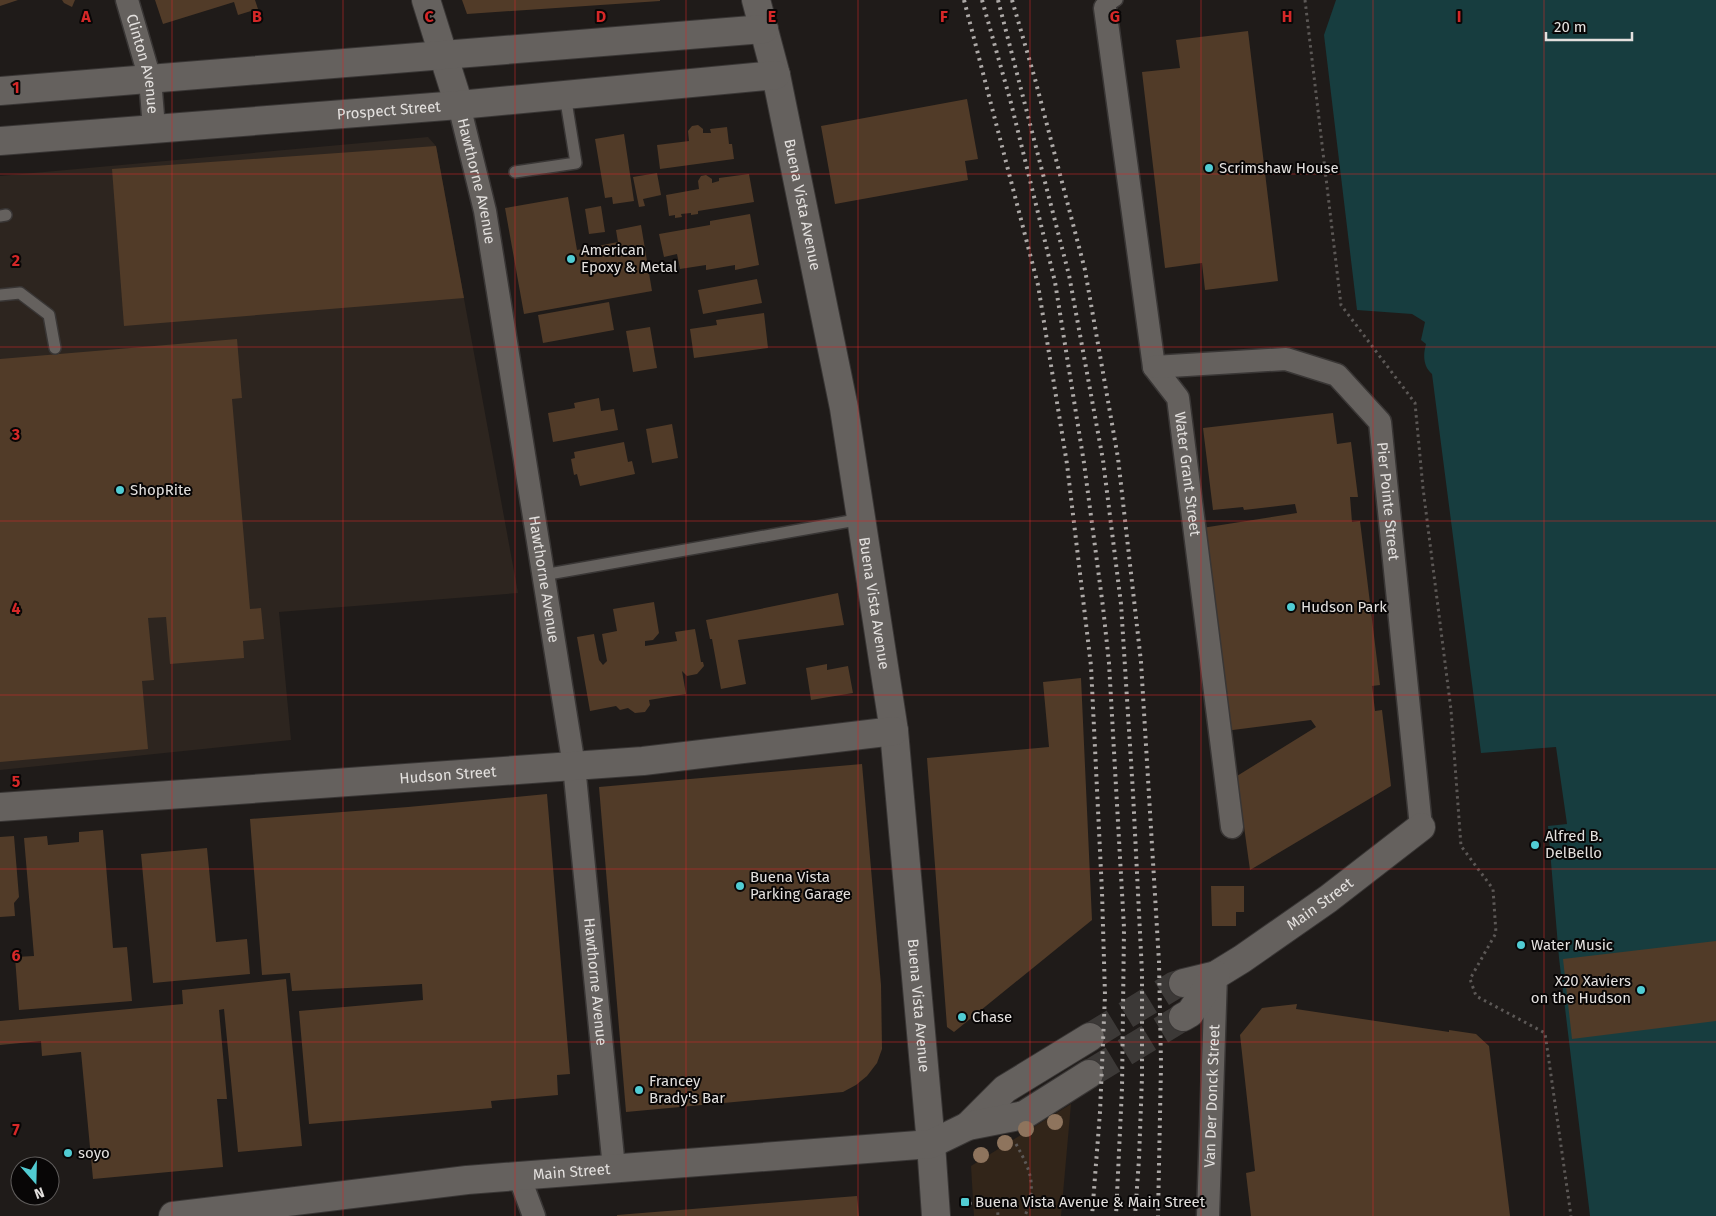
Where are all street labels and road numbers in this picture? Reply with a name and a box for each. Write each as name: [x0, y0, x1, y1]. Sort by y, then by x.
street label: Clinton Avenue: [123, 12, 162, 114]
street label: Prospect Street: [336, 97, 442, 124]
street label: Hawthorne Avenue: [454, 116, 499, 245]
street label: Buena Vista Avenue: [780, 137, 825, 272]
street label: Water Grant Street: [1171, 411, 1204, 538]
street label: Pier Pointe Street: [1373, 441, 1403, 562]
street label: Hawthorne Avenue: [525, 514, 563, 644]
street label: Buena Vista Avenue: [855, 536, 893, 671]
street label: Hudson Street: [399, 762, 498, 787]
street label: Main Street: [1283, 873, 1357, 934]
street label: Hawthorne Avenue: [580, 917, 611, 1047]
street label: Buena Vista Avenue: [904, 938, 934, 1073]
street label: Van Der Donck Street: [1201, 1024, 1223, 1168]
street label: Main Street: [532, 1160, 611, 1184]

